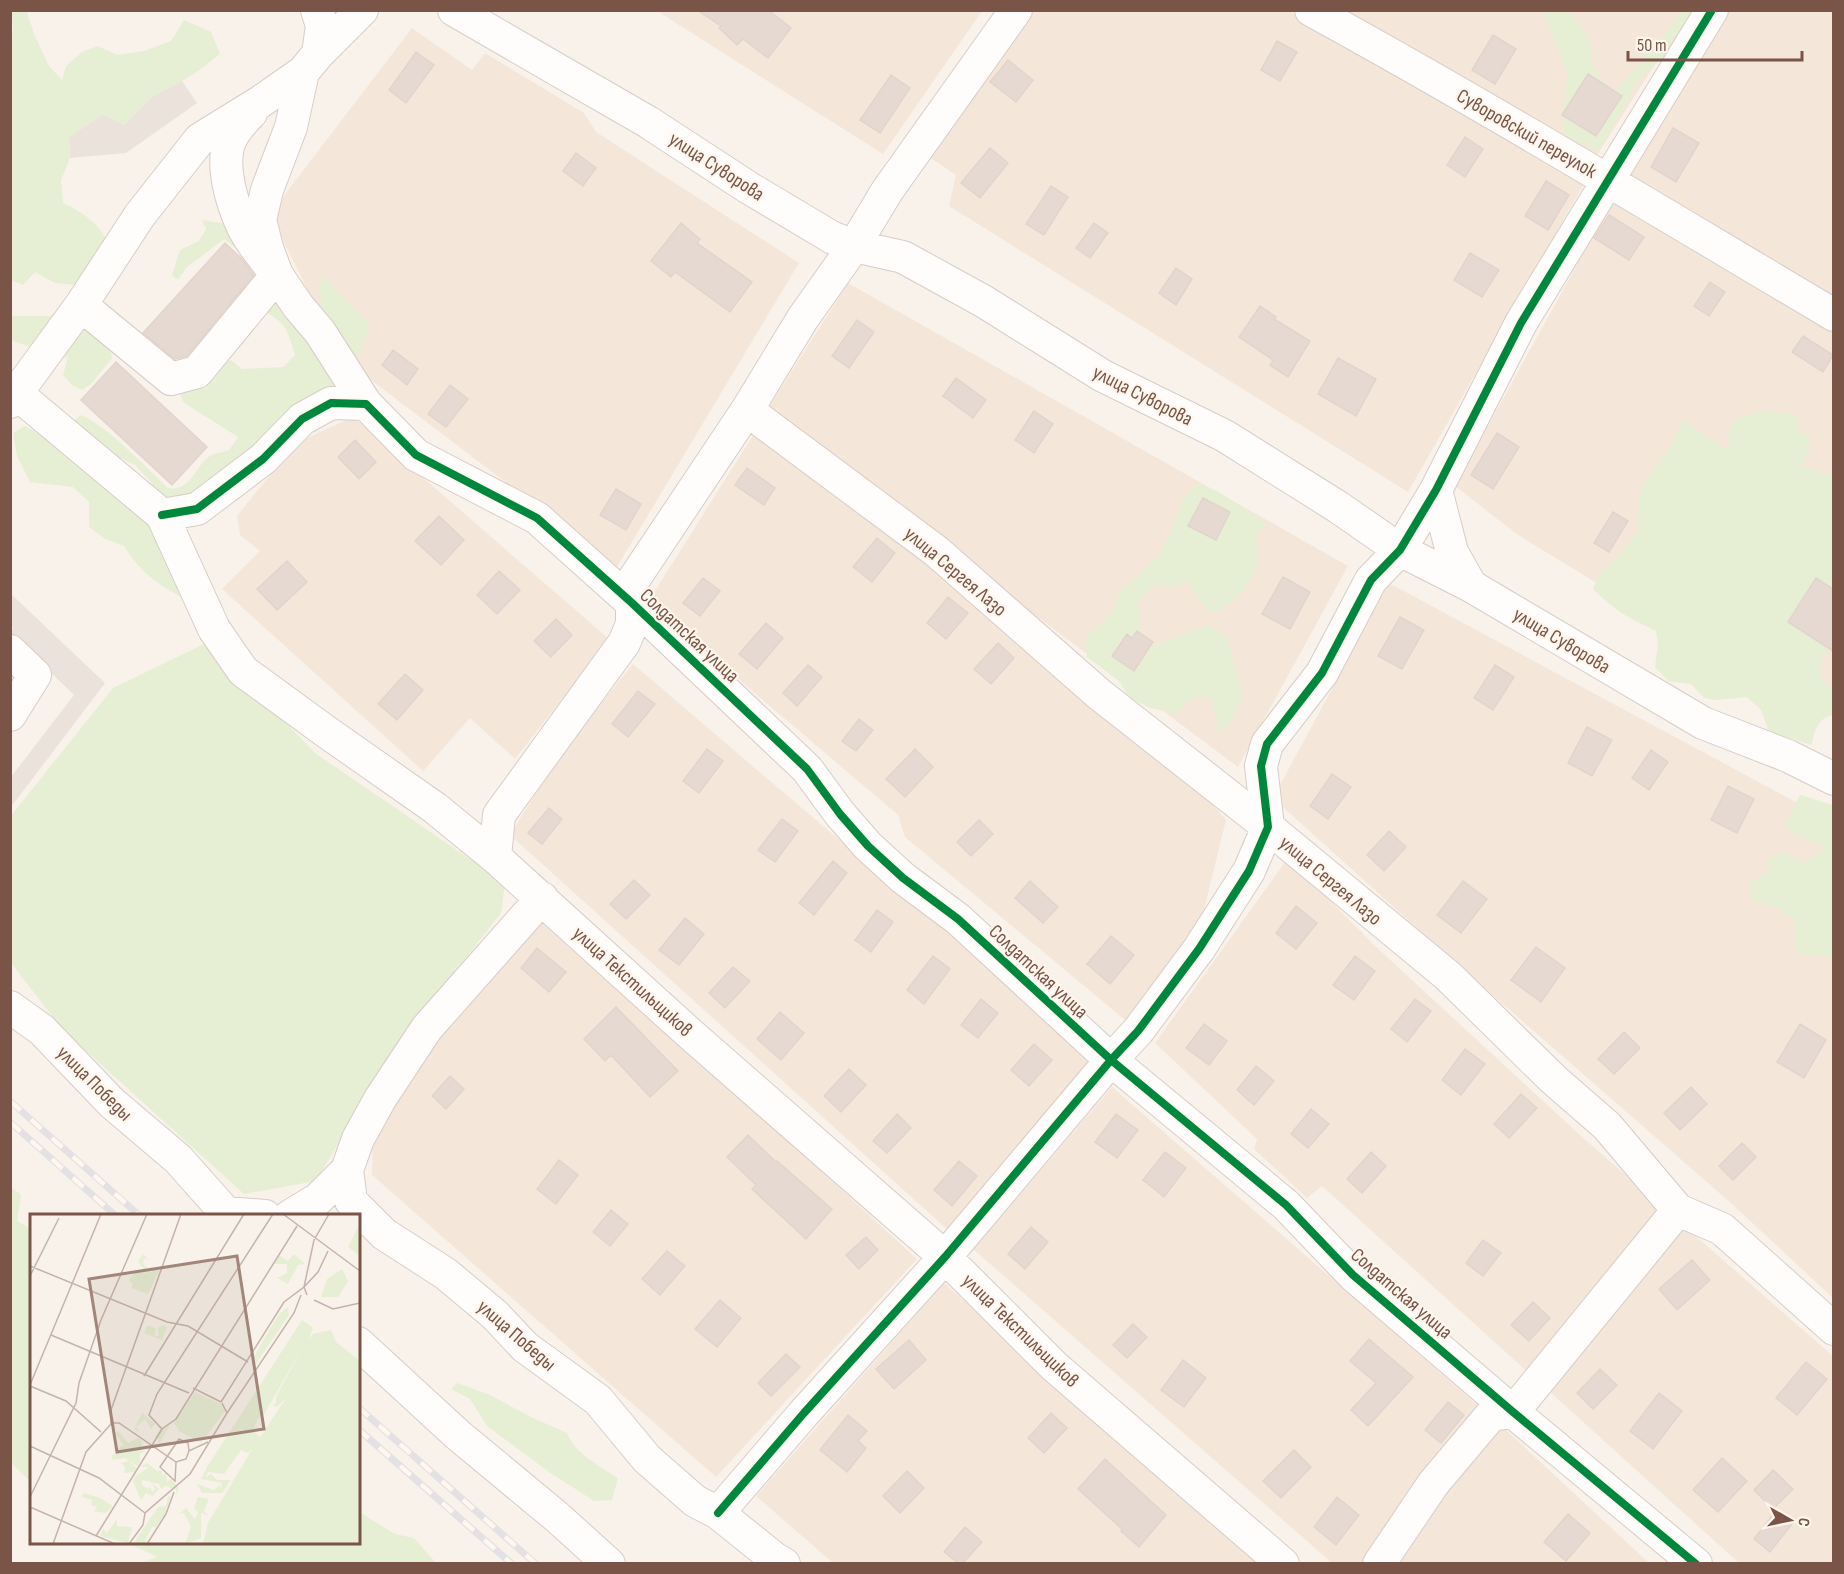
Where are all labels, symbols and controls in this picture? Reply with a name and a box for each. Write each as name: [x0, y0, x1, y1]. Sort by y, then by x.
scale bar: [1628, 24, 1802, 62]
text: 50 m: [1637, 35, 1667, 56]
street label: Суворовский переулок: [1452, 84, 1601, 184]
street label: улица Суворова: [664, 127, 769, 207]
street label: улица Суворова: [1089, 360, 1196, 431]
street label: улица Сергея Лазо: [899, 522, 1011, 622]
street label: Солдатская улица: [635, 584, 744, 688]
street label: улица Суворова: [1509, 603, 1614, 679]
street label: улица Сергея Лазо: [1274, 831, 1386, 931]
street label: Солдатская улица: [984, 920, 1093, 1024]
street label: улица Текстильщиков: [567, 922, 697, 1042]
street label: улица Победы: [52, 1041, 137, 1126]
inset map: [30, 1214, 360, 1544]
street label: Солдатская улица: [1346, 1243, 1457, 1344]
street label: улица Текстильщиков: [957, 1269, 1084, 1393]
street label: улица Победы: [472, 1295, 561, 1377]
north arrow: [1760, 1490, 1820, 1550]
text: С: [1793, 1517, 1813, 1528]

